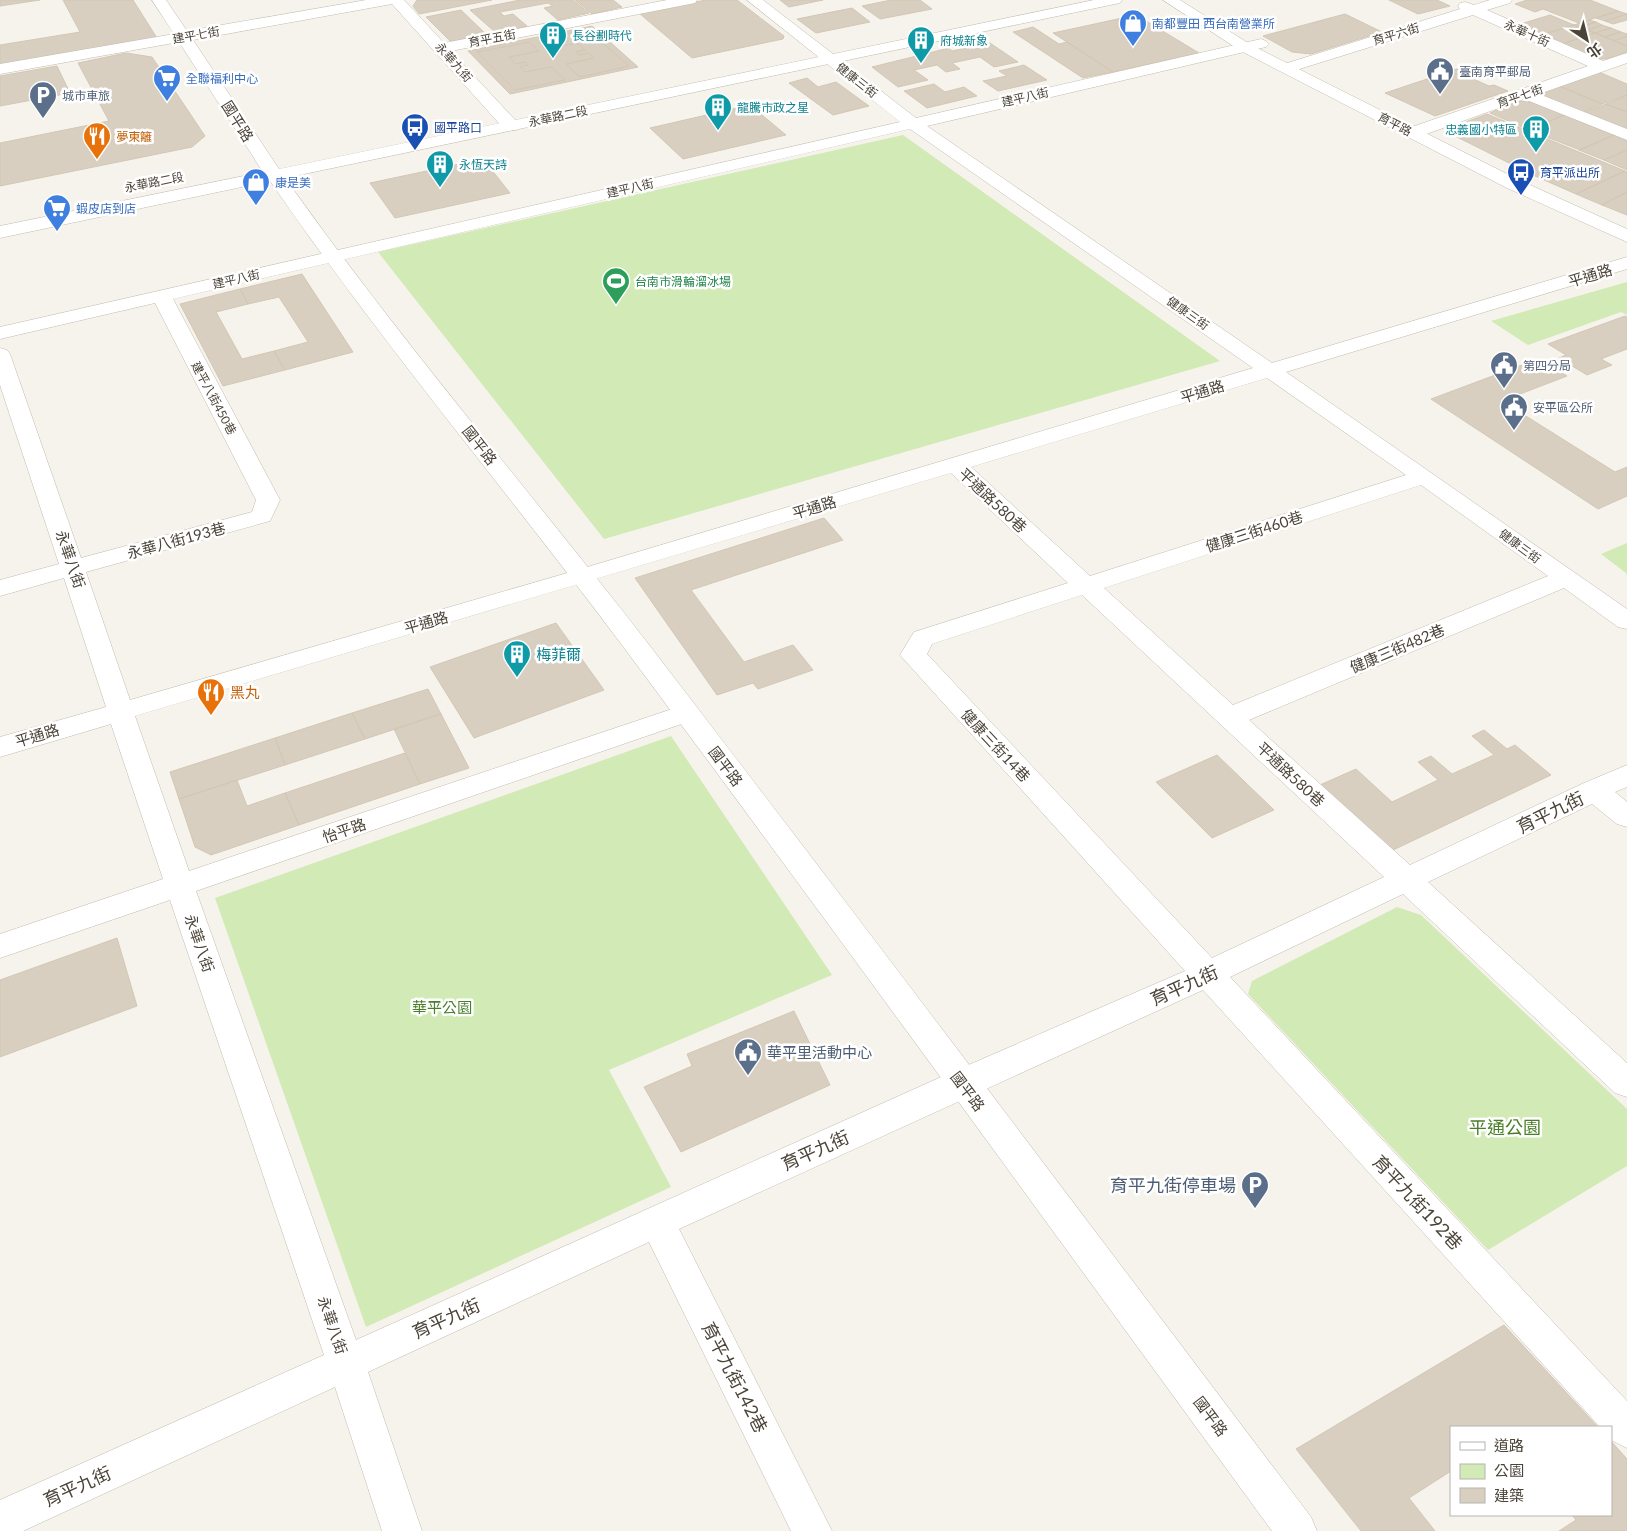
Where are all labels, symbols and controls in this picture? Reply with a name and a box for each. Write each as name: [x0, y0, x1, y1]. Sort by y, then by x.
shop icon: 南都豐田 西台南營業所: [1118, 8, 1148, 47]
north arrow: [1562, 15, 1612, 65]
place label: 南都豐田 西台南營業所: [1152, 16, 1275, 31]
street label: 永華十街: [1502, 16, 1552, 50]
building icon: 長谷劃時代: [538, 20, 568, 59]
street label: 育平六街: [1371, 20, 1421, 48]
street label: 建平七街: [171, 23, 221, 47]
building icon: 府城新象: [906, 25, 936, 64]
street label: 育平五街: [467, 26, 517, 50]
place label: 長谷劃時代: [572, 28, 632, 43]
place label: 府城新象: [940, 33, 988, 48]
street label: 永華九街: [432, 39, 476, 85]
text: 北: [1584, 40, 1605, 62]
public building icon: 臺南育平郵局: [1425, 56, 1455, 95]
street label: 健康三街: [833, 59, 881, 101]
supermarket icon: 全聯福利中心: [152, 63, 182, 102]
place label: 臺南育平郵局: [1459, 64, 1531, 79]
place label: 全聯福利中心: [186, 71, 258, 86]
parking icon: 城市車旅: [28, 80, 58, 119]
street label: 育平七街: [1495, 81, 1545, 111]
street label: 建平八街: [1000, 84, 1050, 110]
place label: 城市車旅: [62, 88, 110, 103]
building icon: 龍騰市政之星: [703, 92, 733, 131]
street label: 國平路: [218, 97, 258, 145]
place label: 龍騰市政之星: [737, 100, 809, 115]
street label: 永華路二段: [527, 102, 589, 130]
street label: 育平路: [1376, 109, 1414, 139]
bus stop icon: 國平路口: [400, 112, 430, 151]
building icon: 忠義國小特區: [1521, 114, 1551, 153]
place label: 國平路口: [434, 120, 482, 135]
restaurant icon: 夢東籬: [82, 121, 112, 160]
place label: 忠義國小特區: [1445, 122, 1517, 137]
place label: 夢東籬: [116, 129, 152, 144]
building icon: 永恆天詩: [425, 149, 455, 188]
place label: 永恆天詩: [459, 157, 507, 172]
bus stop icon: 育平派出所: [1506, 157, 1536, 196]
place label: 育平派出所: [1540, 165, 1600, 180]
shop icon: 康是美: [241, 167, 271, 206]
street label: 永華路二段: [123, 169, 185, 195]
place label: 康是美: [275, 175, 311, 190]
street label: 建平八街: [605, 175, 655, 201]
supermarket icon: 蝦皮店到店: [42, 193, 72, 232]
place label: 蝦皮店到店: [76, 201, 136, 216]
street label: 平通路: [1566, 260, 1614, 290]
street label: 建平八街: [211, 266, 261, 292]
sports icon: 台南市滑輪溜冰場: [601, 266, 631, 305]
place label: 台南市滑輪溜冰場: [635, 274, 731, 289]
street label: 健康三街: [1164, 293, 1212, 333]
public building icon: 第四分局: [1489, 350, 1519, 389]
place label: 第四分局: [1523, 358, 1571, 373]
street label: 建平八街450巷: [188, 359, 240, 437]
street label: 平通路: [1178, 376, 1226, 406]
public building icon: 安平區公所: [1499, 392, 1529, 431]
place label: 安平區公所: [1533, 400, 1593, 415]
street label: 國平路: [459, 422, 501, 468]
street label: 平通路580巷: [955, 464, 1031, 536]
street label: 平通路: [790, 492, 838, 522]
street label: 健康三街460巷: [1203, 507, 1305, 555]
street label: 永華八街193巷: [125, 518, 227, 562]
street label: 健康三街: [1496, 526, 1544, 566]
street label: 永華八街: [53, 528, 89, 590]
street label: 平通路: [402, 607, 450, 637]
street label: 健康三街482巷: [1347, 620, 1447, 676]
building icon: 梅菲爾: [502, 639, 532, 678]
place label: 梅菲爾: [536, 645, 581, 663]
restaurant icon: 黑丸: [196, 677, 226, 716]
place label: 黑丸: [230, 683, 260, 701]
street label: 健康三街14巷: [958, 705, 1034, 785]
street label: 平通路: [13, 720, 61, 750]
street label: 平通路580巷: [1253, 738, 1329, 810]
street label: 國平路: [705, 743, 747, 789]
street label: 育平九街: [1513, 786, 1587, 838]
street label: 怡平路: [320, 814, 368, 846]
street label: 永華八街: [182, 912, 218, 974]
street label: 育平九街: [1147, 960, 1221, 1010]
park label: 華平公園: [412, 998, 472, 1016]
public building icon: 華平里活動中心: [733, 1037, 763, 1076]
place label: 華平里活動中心: [767, 1043, 872, 1061]
street label: 國平路: [947, 1068, 989, 1114]
park label: 平通公園: [1469, 1116, 1541, 1138]
street label: 育平九街: [778, 1125, 852, 1175]
street label: 育平九街192巷: [1369, 1150, 1467, 1254]
parking icon: 育平九街停車場: [1240, 1170, 1270, 1209]
place label: 育平九街停車場: [1110, 1174, 1236, 1196]
street label: 育平九街: [409, 1293, 483, 1343]
street label: 永華八街: [315, 1294, 351, 1356]
street label: 育平九街142巷: [698, 1318, 772, 1436]
street label: 國平路: [1190, 1393, 1232, 1439]
legend: [1450, 1426, 1612, 1516]
text: 道路: [1494, 1436, 1524, 1454]
street label: 育平九街: [40, 1461, 114, 1511]
text: 公園: [1494, 1461, 1524, 1479]
text: 建築: [1494, 1486, 1524, 1504]

